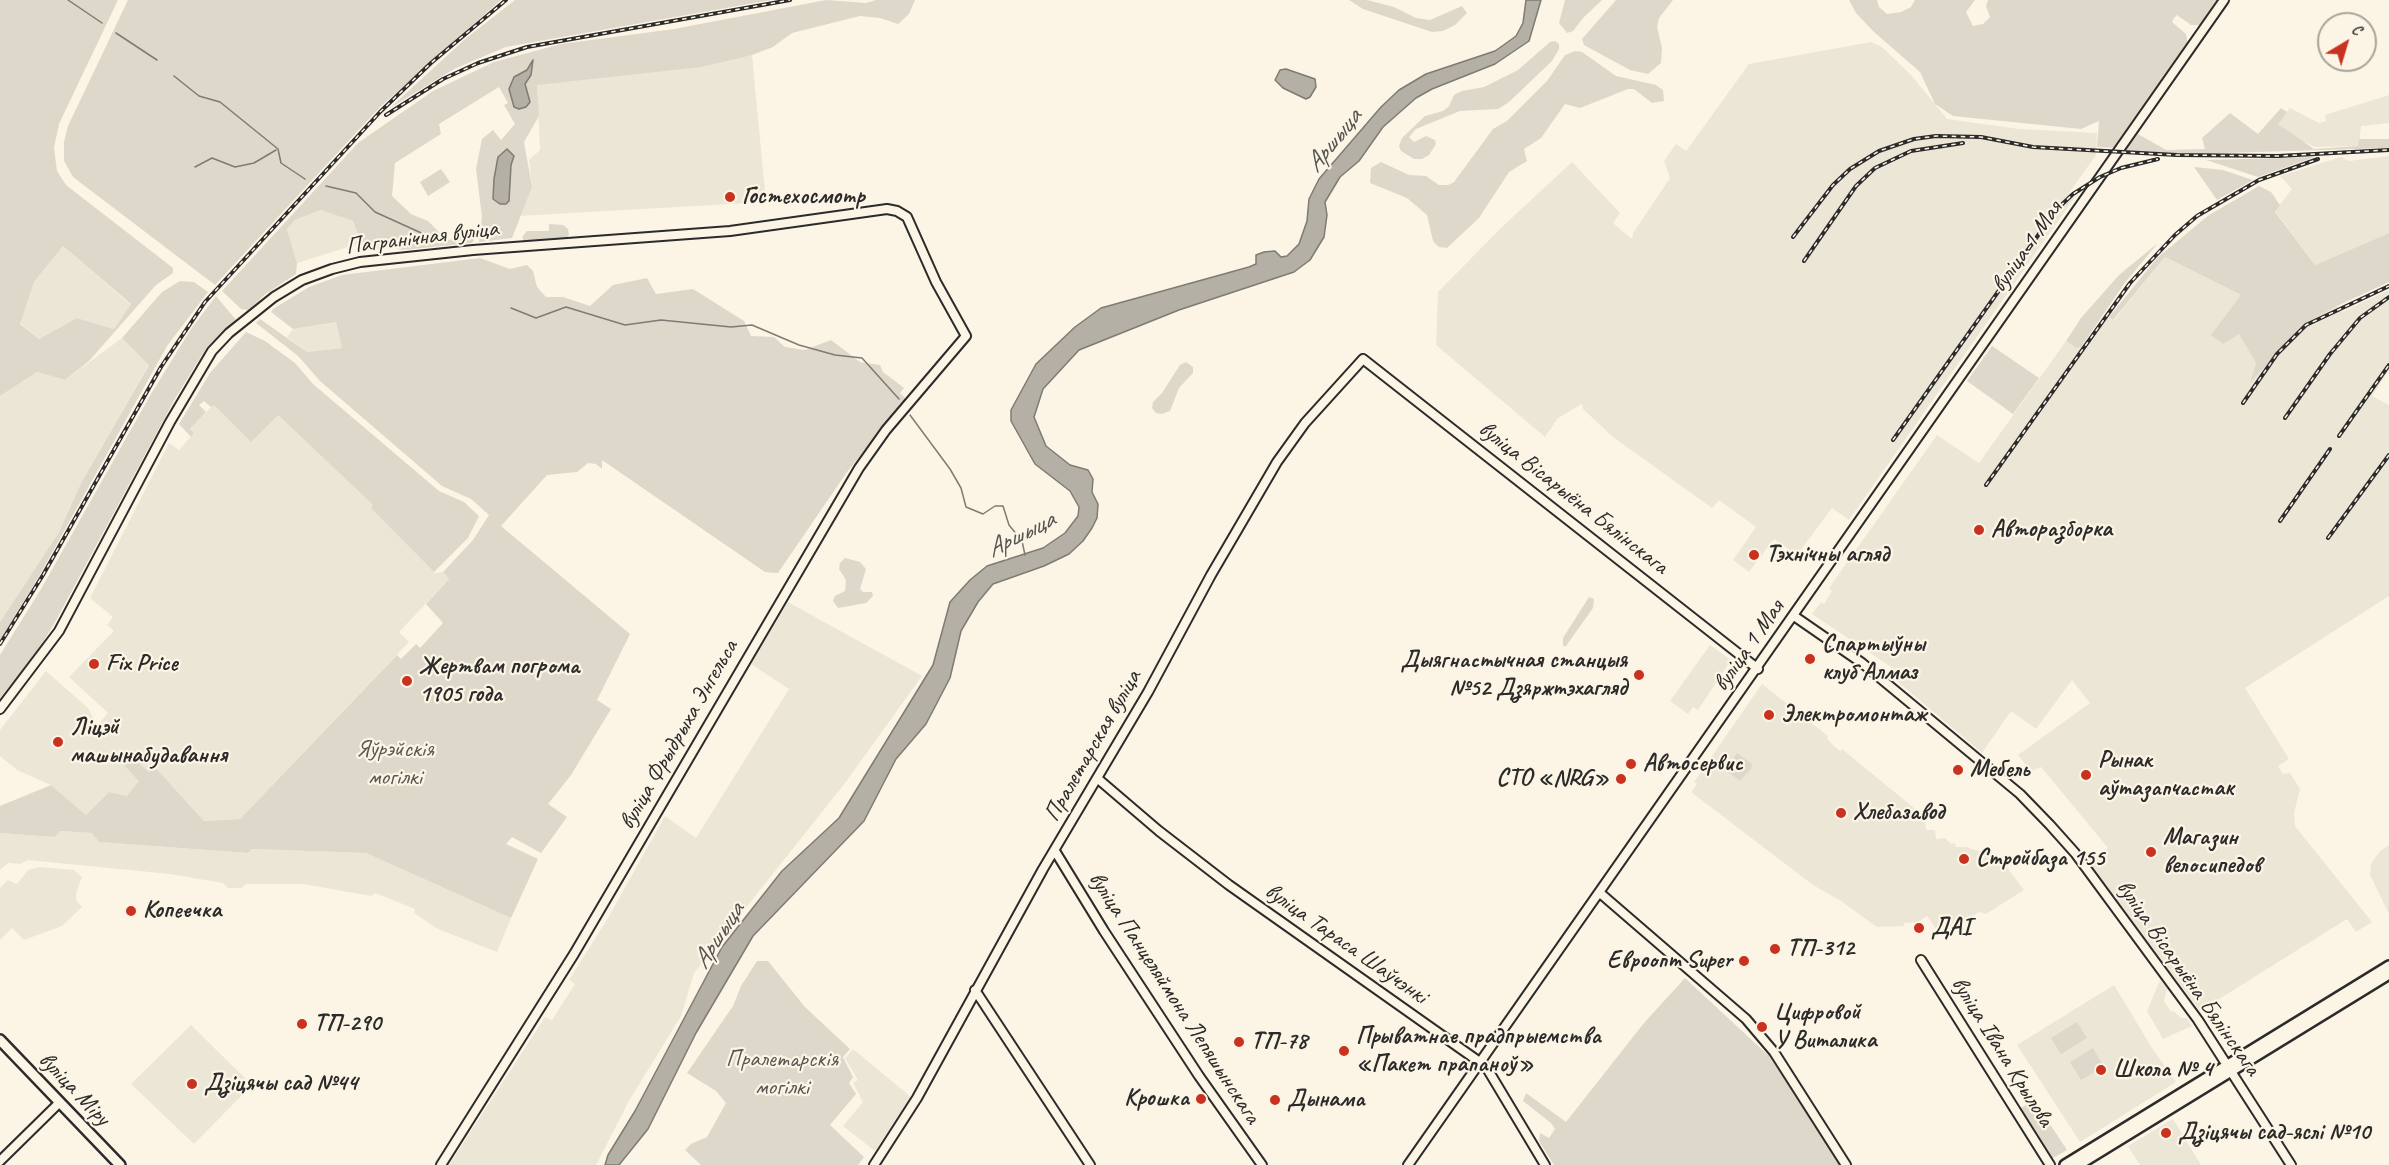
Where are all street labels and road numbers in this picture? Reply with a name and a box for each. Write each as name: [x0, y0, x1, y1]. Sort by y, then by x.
street label: вуліца 1 Мая: [1985, 196, 2069, 298]
street label: Пагранічная вуліца: [344, 214, 500, 262]
street label: вуліца Вісарыёна Бялінскага: [1472, 415, 1674, 581]
street label: вуліца 1 Мая: [1707, 595, 1791, 697]
street label: вуліца Фрыдрыха Энгельса: [613, 635, 745, 835]
street label: Пралетарская вуліца: [1038, 665, 1148, 827]
street label: вуліца Панцеляймона Лепяшынскага: [1082, 866, 1266, 1130]
street label: вуліца Вісарыёна Бялінскага: [2109, 874, 2267, 1082]
street label: вуліца Тараса Шаўчэнкі: [1259, 877, 1433, 1011]
street label: вуліца Івана Крылова: [1944, 972, 2060, 1132]
street label: вуліца Міру: [32, 1046, 116, 1132]

